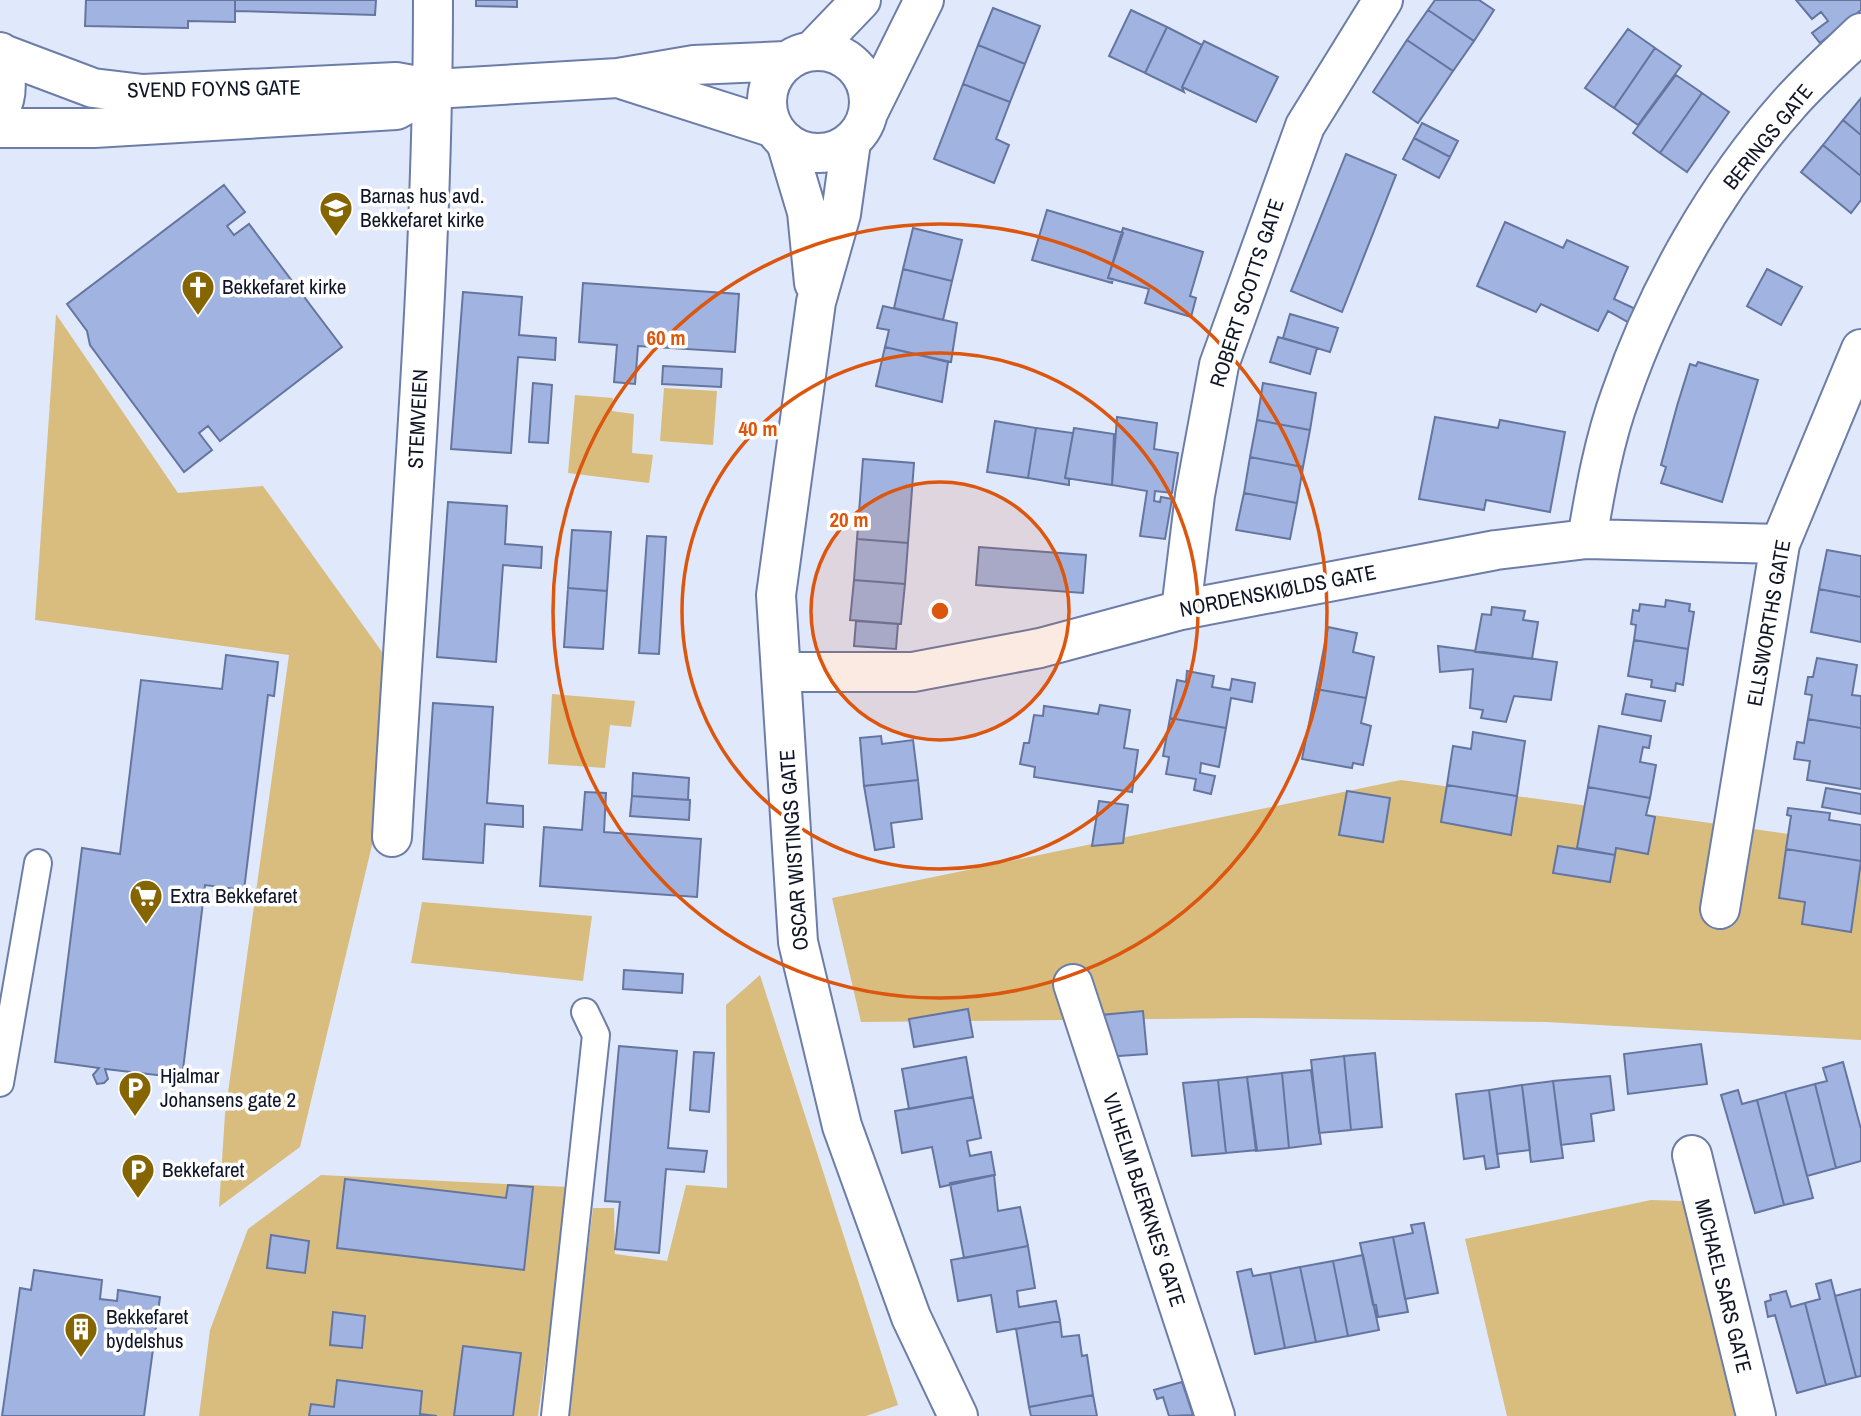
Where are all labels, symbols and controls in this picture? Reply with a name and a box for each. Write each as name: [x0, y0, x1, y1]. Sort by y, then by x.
street label: SVEND FOYNS GATE: [127, 72, 301, 105]
street label: BERINGS GATE: [1716, 78, 1819, 196]
place label: Barnas hus avd. Bekkefaret kirke: [360, 181, 484, 234]
school or university icon: Barnas hus avd. Bekkefaret kirke: [317, 189, 355, 238]
street label: ROBERT SCOTTS GATE: [1202, 195, 1291, 391]
church icon: Bekkefaret kirke: [179, 268, 217, 317]
place label: Bekkefaret kirke: [222, 272, 346, 301]
text: 60 m: [646, 323, 686, 352]
street label: STEMVEIEN: [400, 369, 435, 469]
text: 40 m: [738, 414, 778, 443]
text: 20 m: [829, 505, 869, 534]
street label: ELLSWORTHS GATE: [1740, 537, 1797, 709]
street label: NORDENSKIØLDS GATE: [1177, 557, 1379, 624]
centre of rings: [928, 599, 952, 623]
street label: OSCAR WISTINGS GATE: [772, 748, 815, 952]
supermarket icon: Extra Bekkefaret: [127, 877, 165, 926]
place label: Extra Bekkefaret: [170, 881, 298, 910]
place label: Hjalmar Johansens gate 2: [160, 1061, 296, 1114]
parking icon: Hjalmar Johansens gate 2: [116, 1069, 154, 1118]
street label: VILHELM BJERKNES' GATE: [1096, 1089, 1193, 1310]
parking icon: Bekkefaret: [119, 1151, 157, 1200]
place label: Bekkefaret: [162, 1155, 245, 1184]
street label: MICHAEL SARS GATE: [1688, 1196, 1759, 1376]
place label: Bekkefaret bydelshus: [106, 1302, 189, 1355]
building icon: Bekkefaret bydelshus: [62, 1310, 100, 1359]

